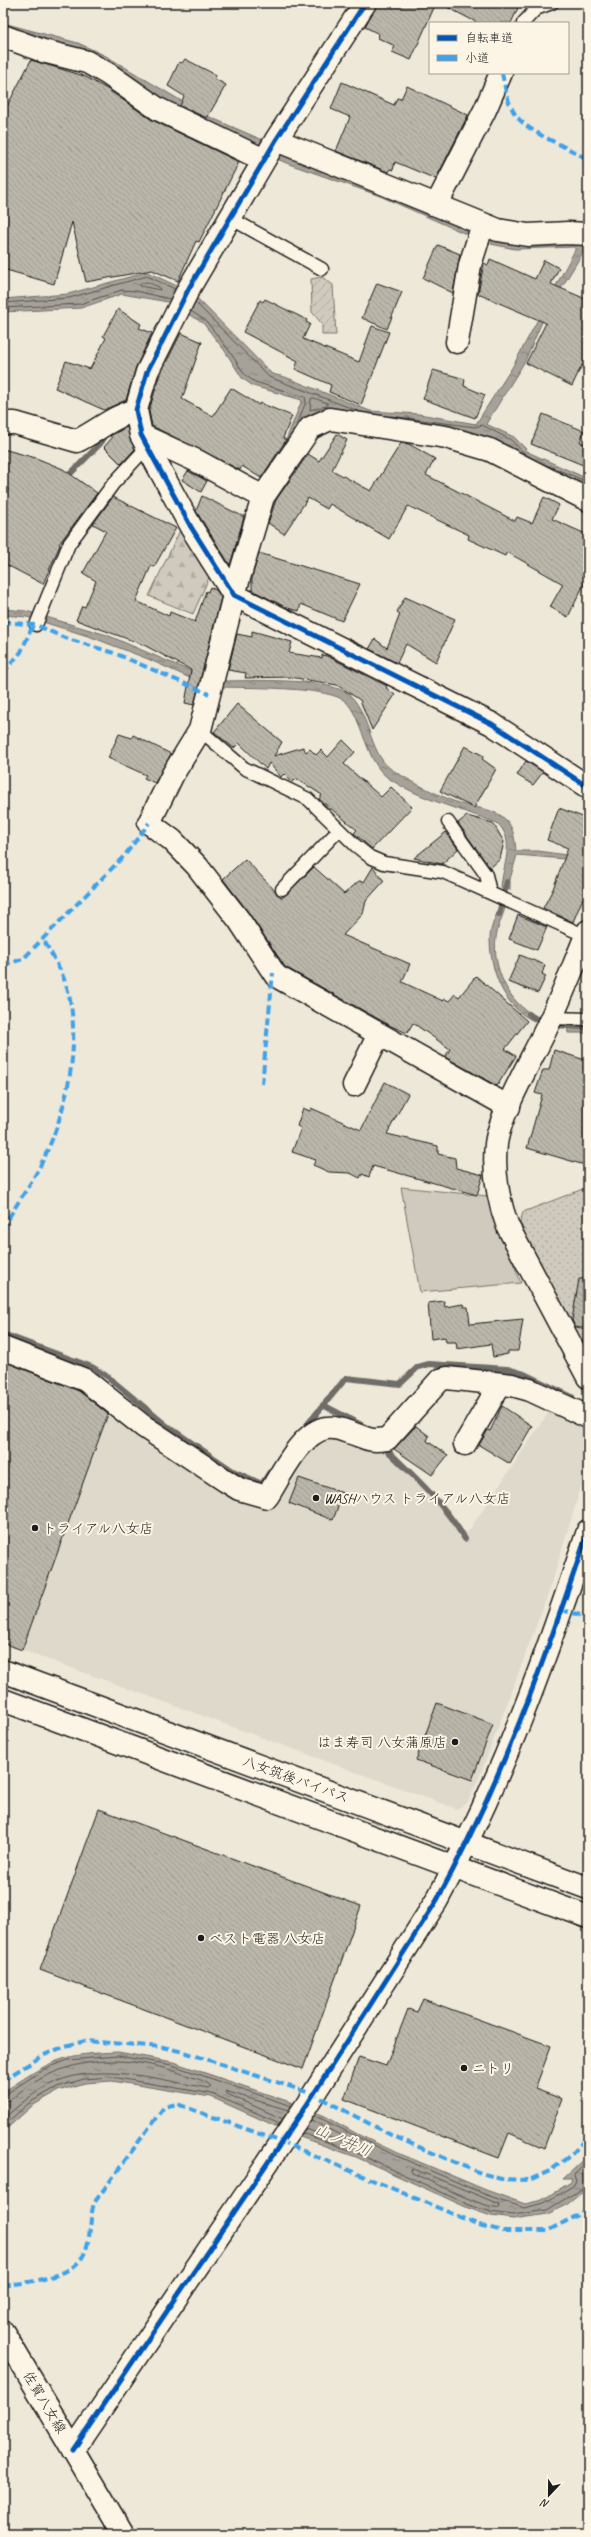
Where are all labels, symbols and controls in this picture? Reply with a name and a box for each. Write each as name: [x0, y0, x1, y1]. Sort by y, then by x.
legend: [429, 22, 569, 74]
text: 自転車道: [465, 30, 513, 46]
text: 小道: [465, 50, 489, 66]
place label: WASHハウス トライアル八女店: [324, 1490, 510, 1507]
marker: WASHハウス トライアル八女店: [311, 1493, 321, 1503]
place label: トライアル八女店: [43, 1520, 154, 1537]
marker: トライアル八女店: [30, 1523, 40, 1533]
place label: はま寿司 八女蒲原店: [318, 1734, 447, 1751]
marker: はま寿司 八女蒲原店: [450, 1737, 460, 1747]
street label: 八女筑後バイパス: [240, 1752, 351, 1807]
place label: ベスト電器 八女店: [209, 1930, 326, 1947]
marker: ベスト電器 八女店: [196, 1933, 206, 1943]
place label: ニトリ: [472, 2060, 514, 2077]
marker: ニトリ: [459, 2063, 469, 2073]
water label: 山ノ井川: [311, 2120, 374, 2161]
street label: 佐賀八女線: [19, 2368, 70, 2437]
north arrow: [529, 2475, 569, 2515]
text: N: [537, 2496, 551, 2512]

